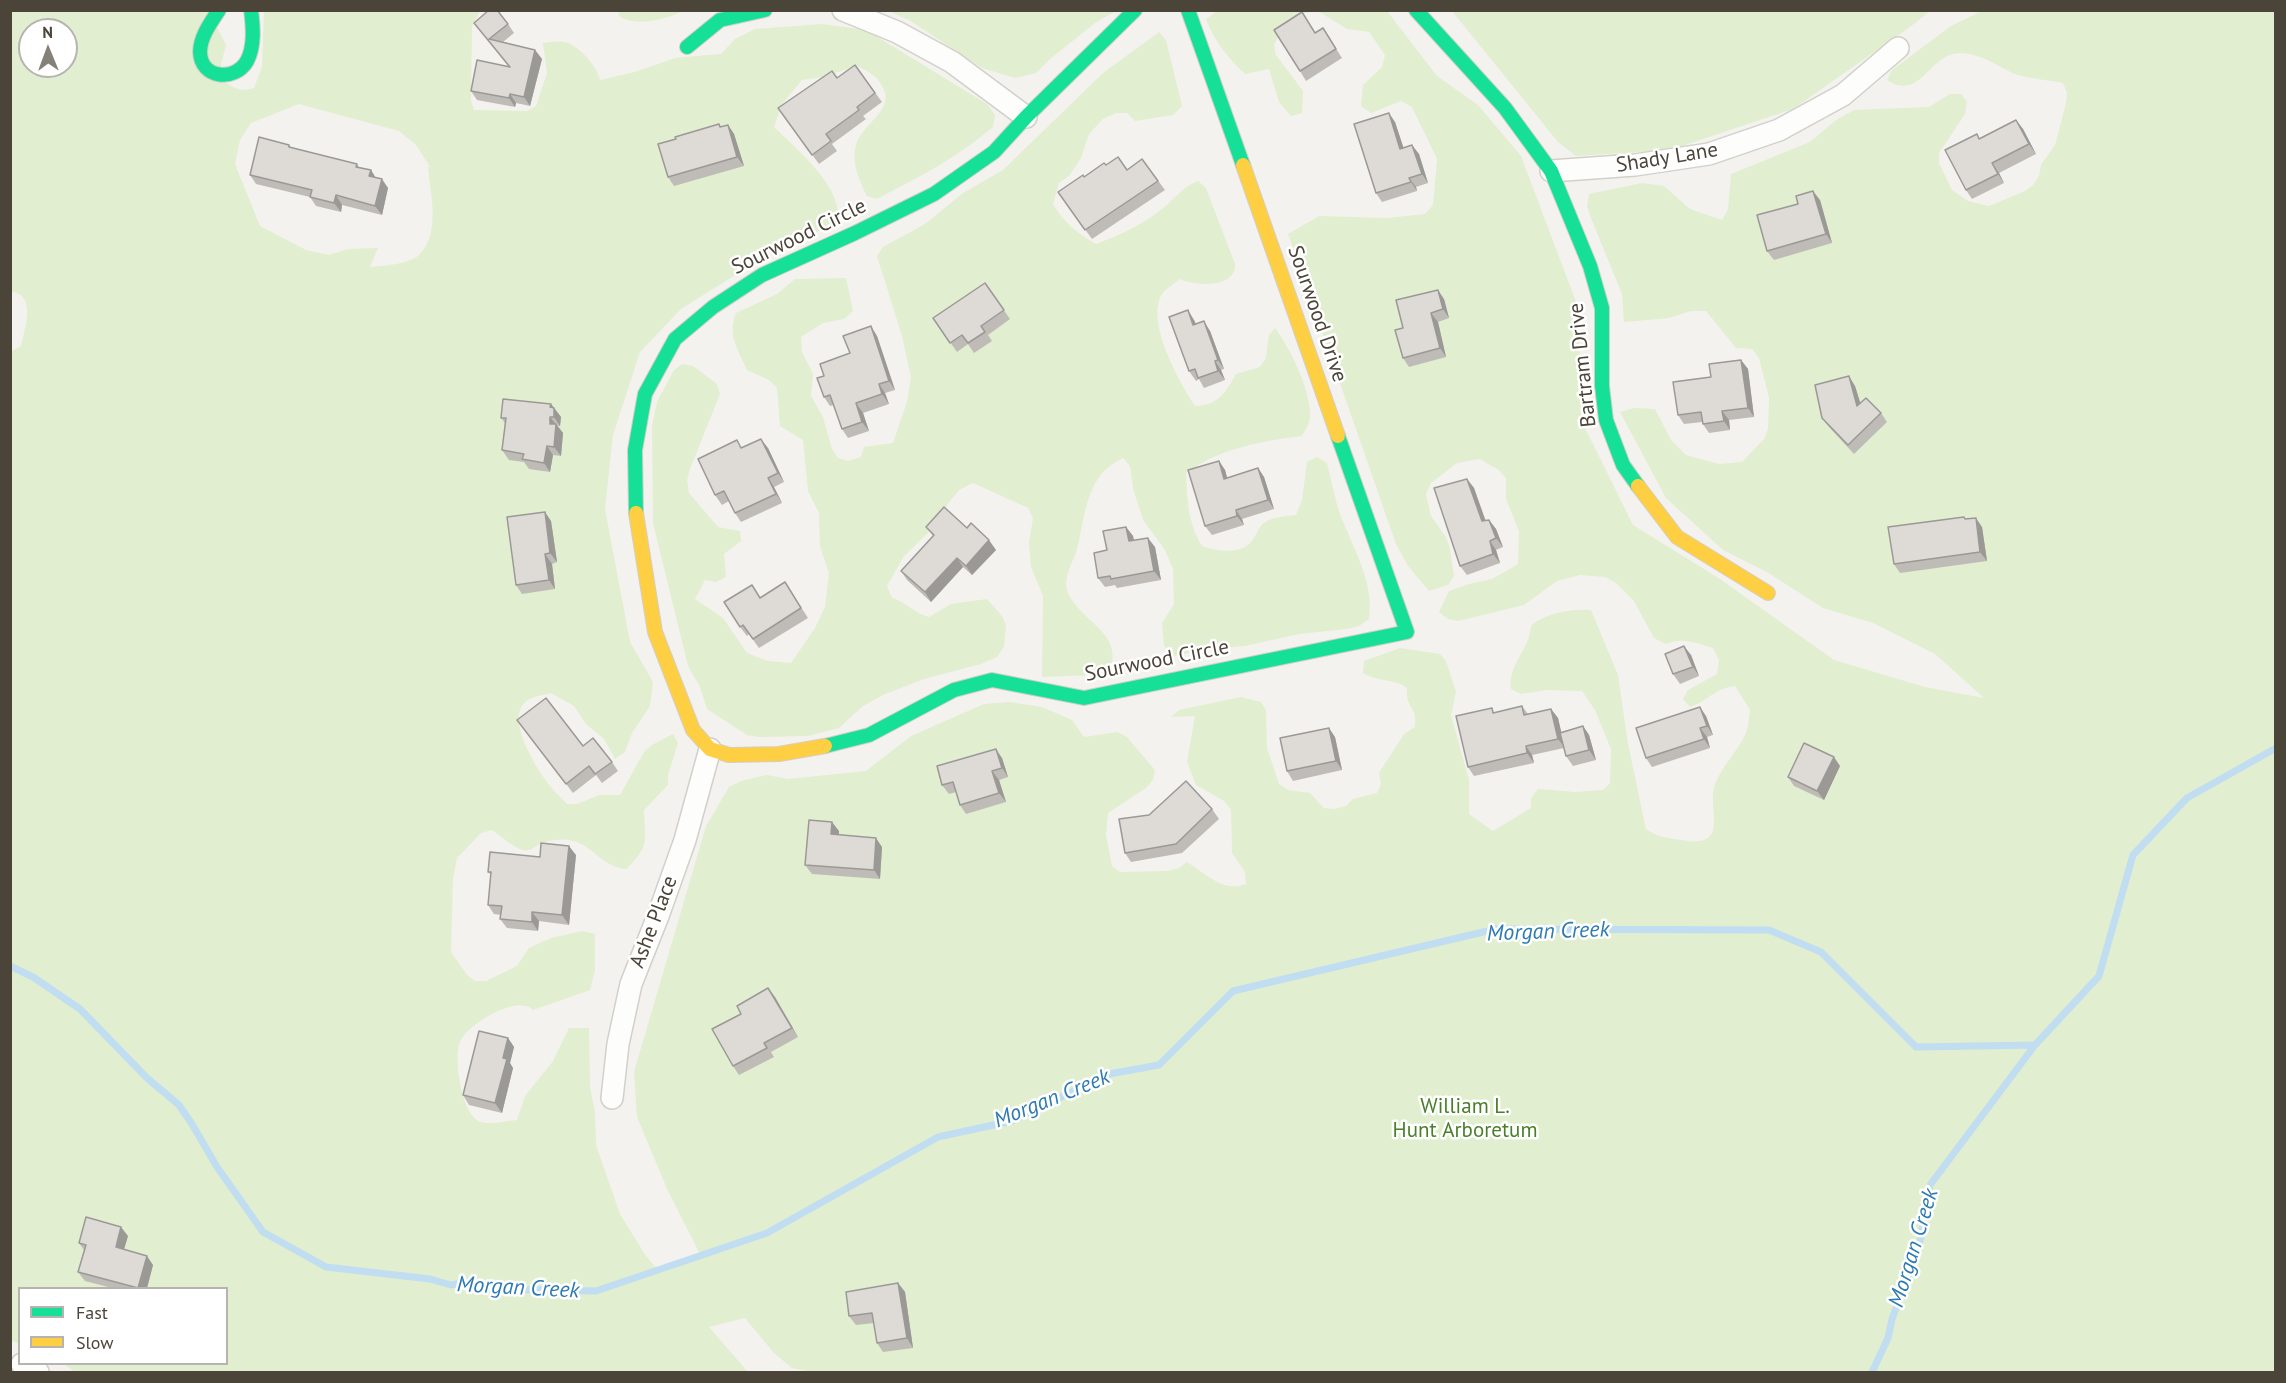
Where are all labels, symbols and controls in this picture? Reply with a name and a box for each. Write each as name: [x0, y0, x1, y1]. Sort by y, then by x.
north arrow: [18, 18, 78, 78]
text: N: [42, 22, 53, 42]
street label: Shady Lane: [1614, 138, 1720, 178]
street label: Sourwood Circle: [728, 194, 870, 280]
street label: Sourwood Drive: [1282, 243, 1352, 385]
street label: Bartram Drive: [1564, 302, 1602, 428]
street label: Sourwood Circle: [1083, 635, 1231, 687]
street label: Ashe Place: [625, 872, 683, 972]
water label: Morgan Creek: [1486, 917, 1610, 947]
water label: Morgan Creek: [990, 1064, 1114, 1134]
park label: William L. Hunt Arboretum: [1393, 1094, 1537, 1144]
water label: Morgan Creek: [1883, 1185, 1945, 1311]
water label: Morgan Creek: [456, 1272, 580, 1304]
legend: [18, 1287, 228, 1365]
text: Fast: [76, 1301, 108, 1324]
text: Slow: [76, 1331, 114, 1354]

